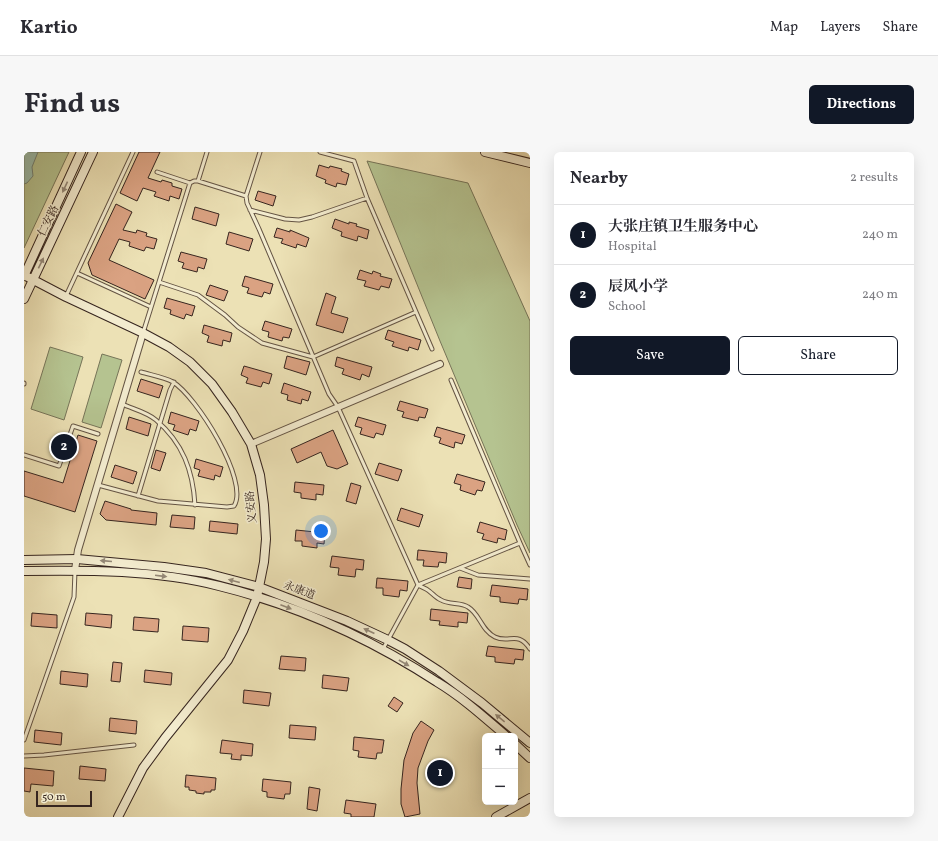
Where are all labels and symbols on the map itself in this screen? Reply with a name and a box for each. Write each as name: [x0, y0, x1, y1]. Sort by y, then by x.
one-way arrow: [62, 182, 68, 193]
street label: 仁安路: [35, 203, 63, 239]
one-way arrow: [37, 258, 44, 269]
pin: 2: [51, 432, 77, 462]
street label: 义安路: [243, 490, 261, 524]
your location: [311, 521, 331, 541]
one-way arrow: [100, 558, 112, 565]
one-way arrow: [155, 573, 167, 579]
one-way arrow: [228, 577, 240, 583]
street label: 永康道: [281, 578, 317, 604]
one-way arrow: [281, 605, 293, 611]
one-way arrow: [363, 628, 374, 634]
one-way arrow: [398, 659, 410, 666]
one-way arrow: [495, 713, 506, 722]
pin: 1: [427, 758, 453, 788]
scale bar: [36, 789, 92, 808]

